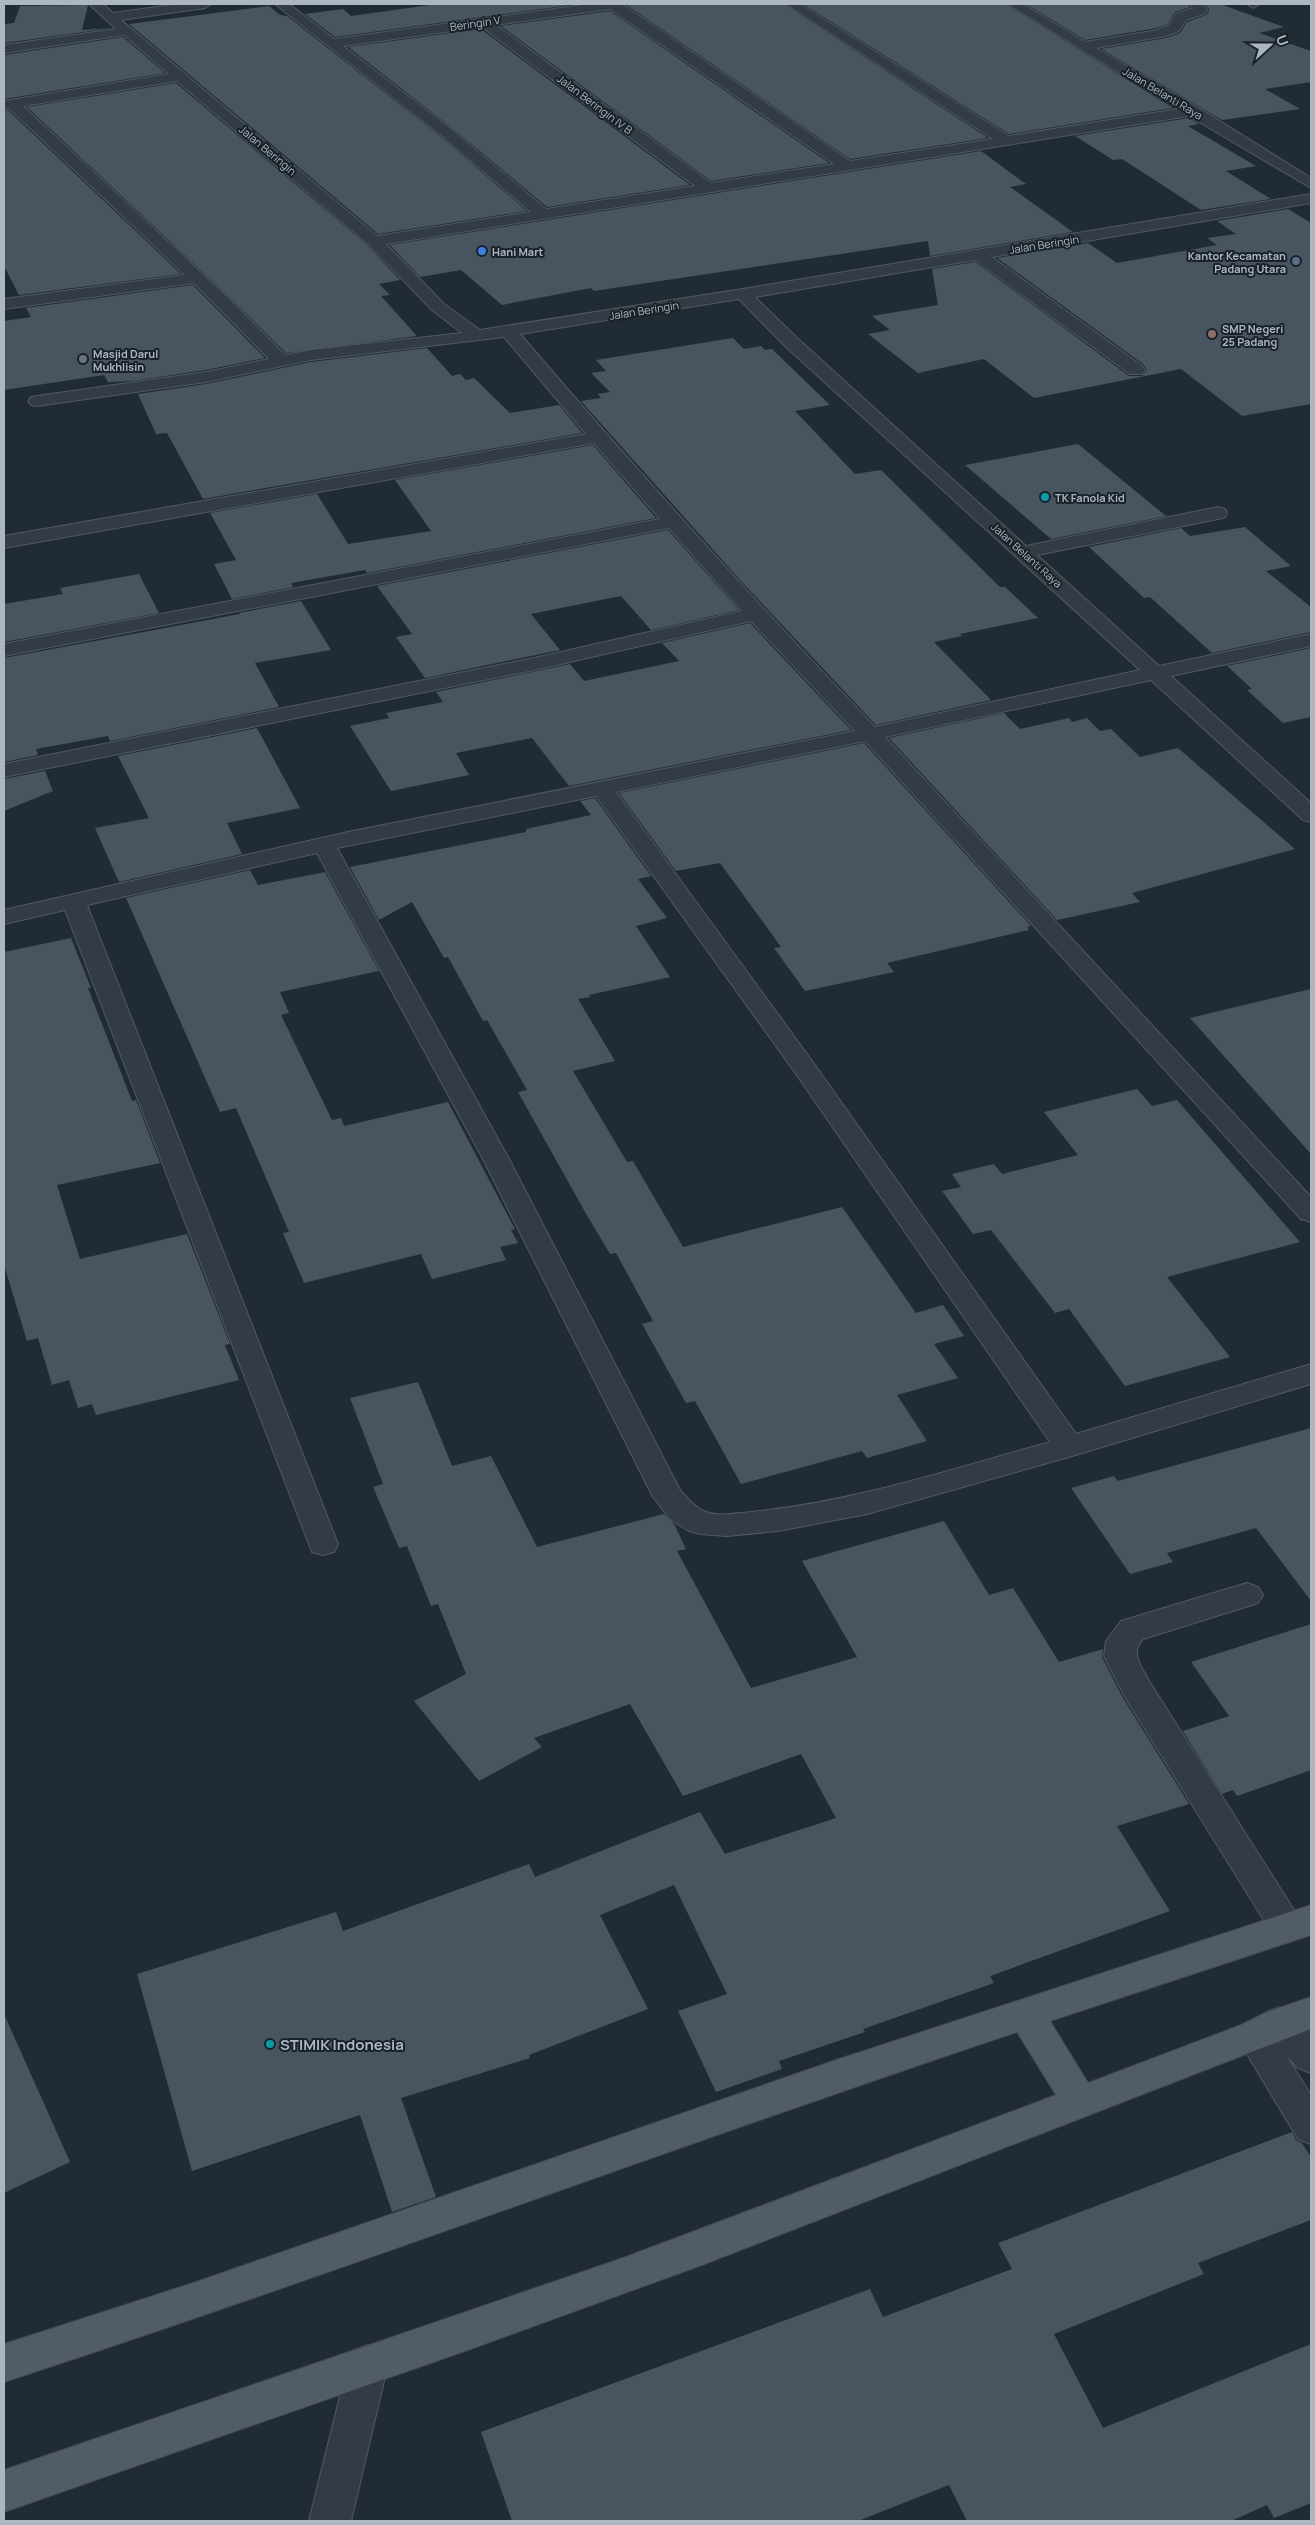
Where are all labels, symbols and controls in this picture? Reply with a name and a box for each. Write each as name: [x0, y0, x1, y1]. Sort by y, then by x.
street label: Beringin V: [449, 12, 501, 34]
north arrow: [1245, 20, 1295, 70]
text: U: [1272, 32, 1293, 48]
street label: Jalan Belanti Raya: [1120, 63, 1206, 123]
street label: Jalan Beringin IV B: [554, 71, 636, 137]
street label: Jalan Beringin: [236, 122, 300, 178]
street label: Jalan Beringin: [1008, 231, 1080, 257]
place label: Hani Mart: [492, 244, 544, 259]
marker: Hani Mart: [476, 245, 488, 257]
place label: Kantor Kecamatan Padang Utara: [1188, 248, 1286, 276]
marker: Kantor Kecamatan Padang Utara: [1290, 255, 1302, 267]
street label: Jalan Beringin: [608, 297, 680, 323]
place label: SMP Negeri 25 Padang: [1222, 321, 1283, 349]
marker: SMP Negeri 25 Padang: [1206, 328, 1218, 340]
place label: Masjid Darul Mukhlisin: [93, 346, 158, 374]
marker: Masjid Darul Mukhlisin: [77, 353, 89, 365]
place label: TK Fanola Kid: [1055, 490, 1125, 505]
marker: TK Fanola Kid: [1039, 491, 1051, 503]
street label: Jalan Belanti Raya: [988, 519, 1066, 591]
place label: STIMIK Indonesia: [280, 2034, 404, 2055]
marker: STIMIK Indonesia: [264, 2038, 276, 2050]

